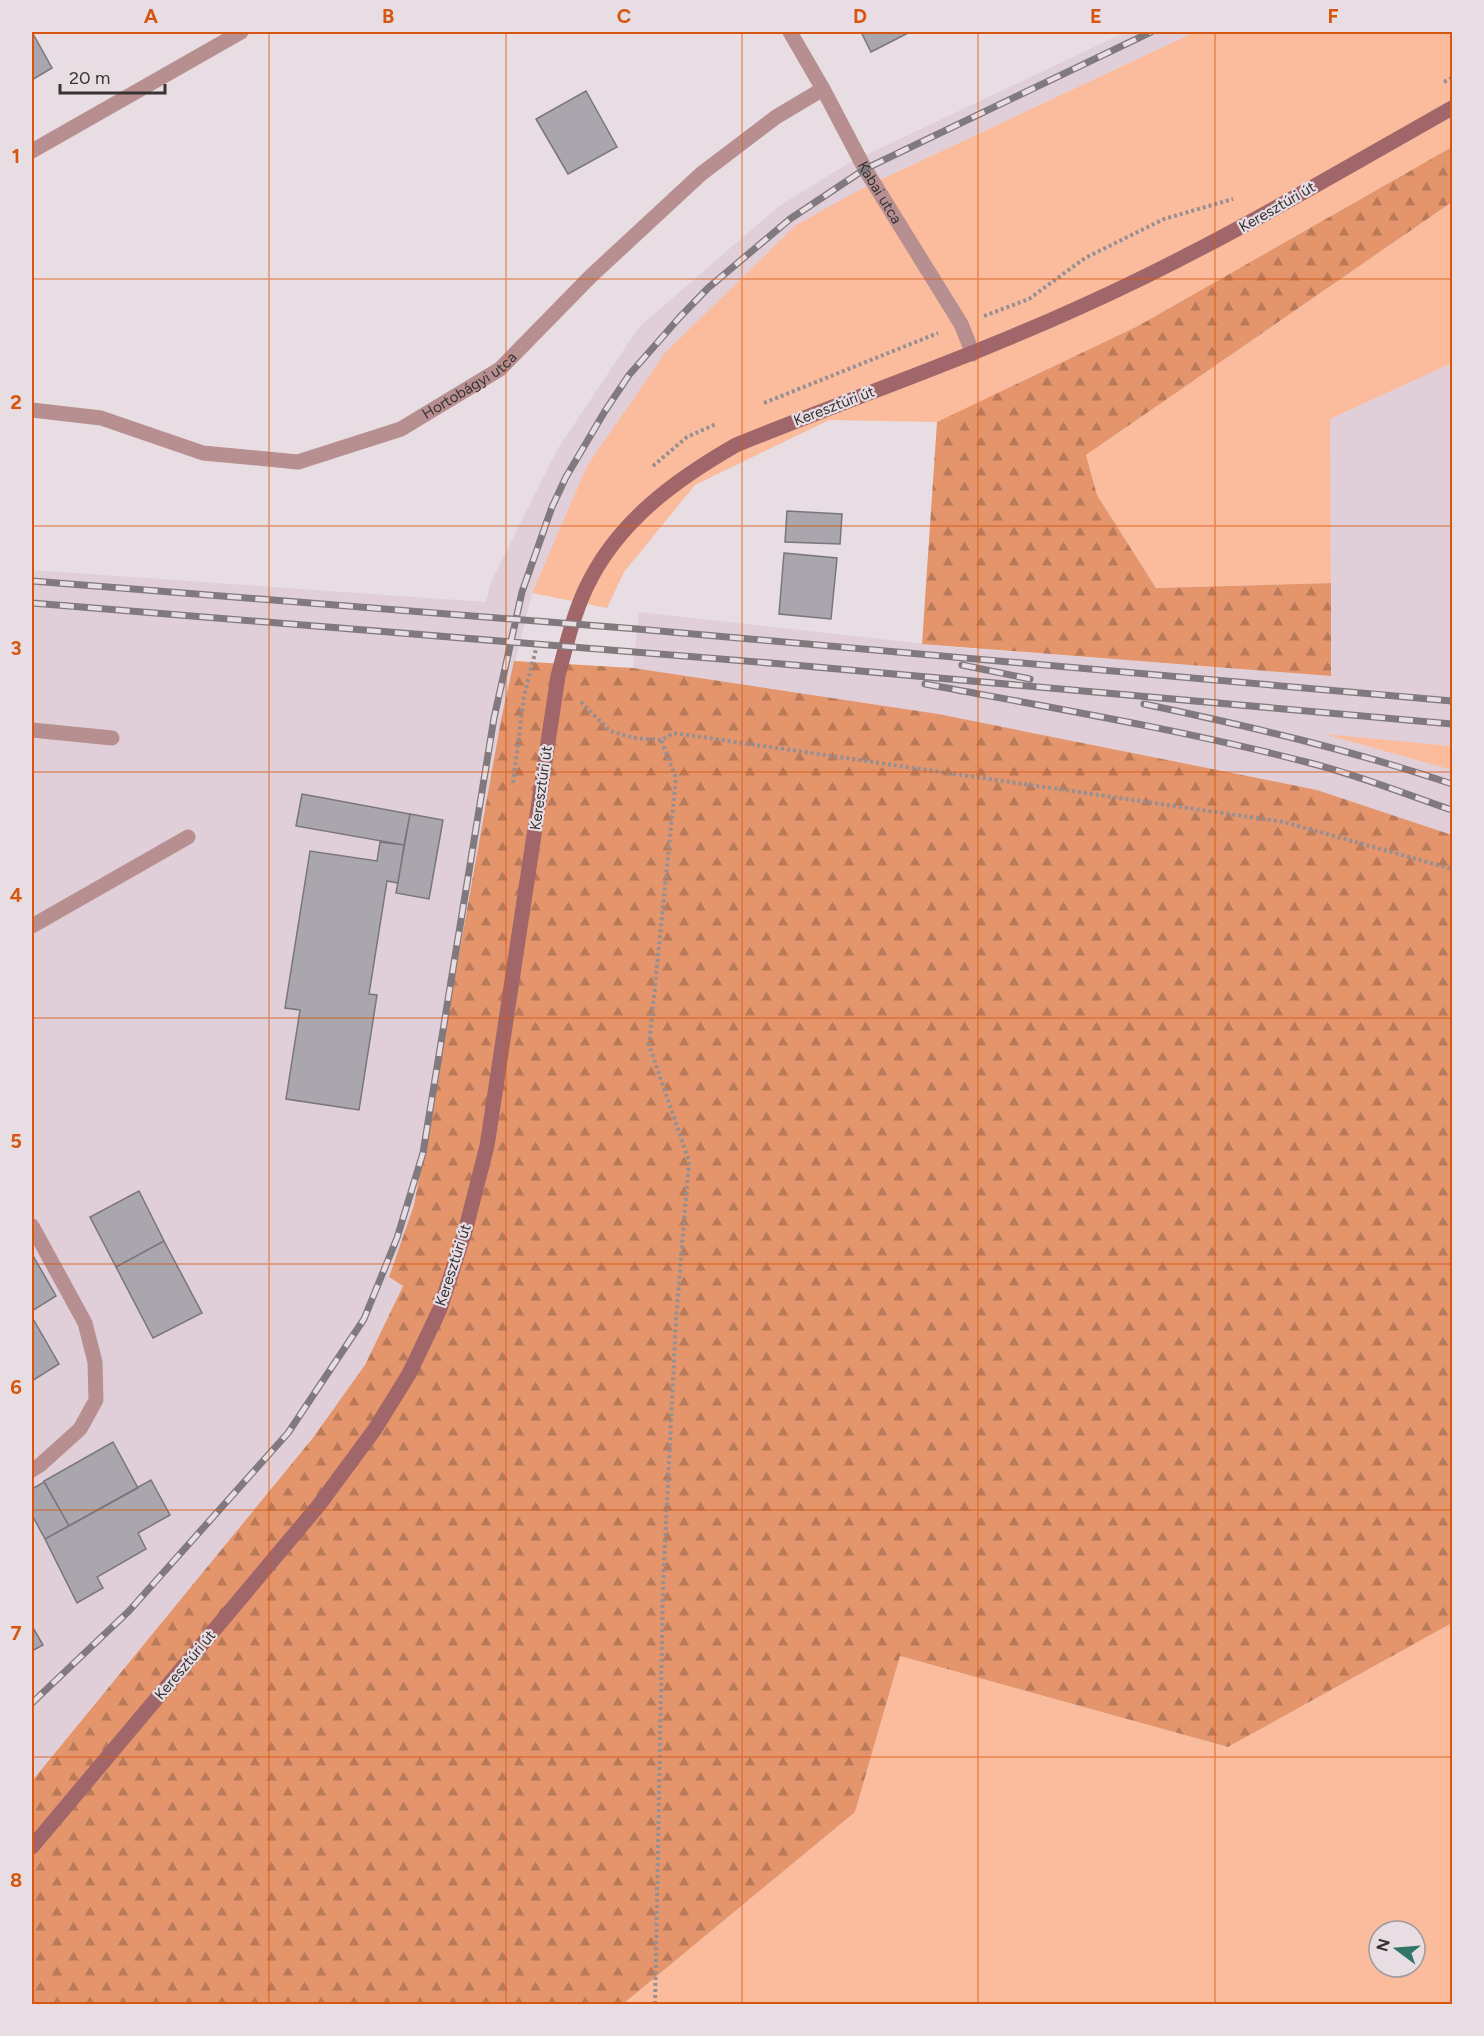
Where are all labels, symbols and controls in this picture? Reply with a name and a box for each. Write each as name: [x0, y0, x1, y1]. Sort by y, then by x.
text: A: [144, 4, 159, 28]
text: B: [382, 4, 394, 28]
text: C: [617, 4, 631, 28]
text: D: [853, 4, 867, 28]
text: E: [1090, 4, 1102, 28]
text: F: [1327, 4, 1339, 28]
scale bar: [60, 57, 165, 95]
text: 20 m: [69, 67, 110, 89]
text: 1: [12, 144, 20, 168]
street label: Kabai utca: [854, 158, 906, 227]
street label: Keresztúri út: [1236, 178, 1319, 236]
street label: Hortobágyi utca: [419, 348, 521, 423]
street label: Keresztúri út: [791, 382, 877, 430]
text: 2: [10, 390, 22, 414]
text: 3: [10, 636, 22, 660]
street label: Keresztúri út: [526, 744, 556, 831]
text: 4: [10, 883, 23, 907]
text: 5: [10, 1129, 22, 1153]
street label: Keresztúri út: [431, 1221, 475, 1308]
text: 6: [10, 1375, 22, 1399]
text: 7: [10, 1621, 22, 1645]
street label: Keresztúri út: [151, 1626, 219, 1703]
text: 8: [10, 1868, 22, 1892]
north arrow: [1367, 1919, 1427, 1979]
text: N: [1372, 1936, 1394, 1954]

